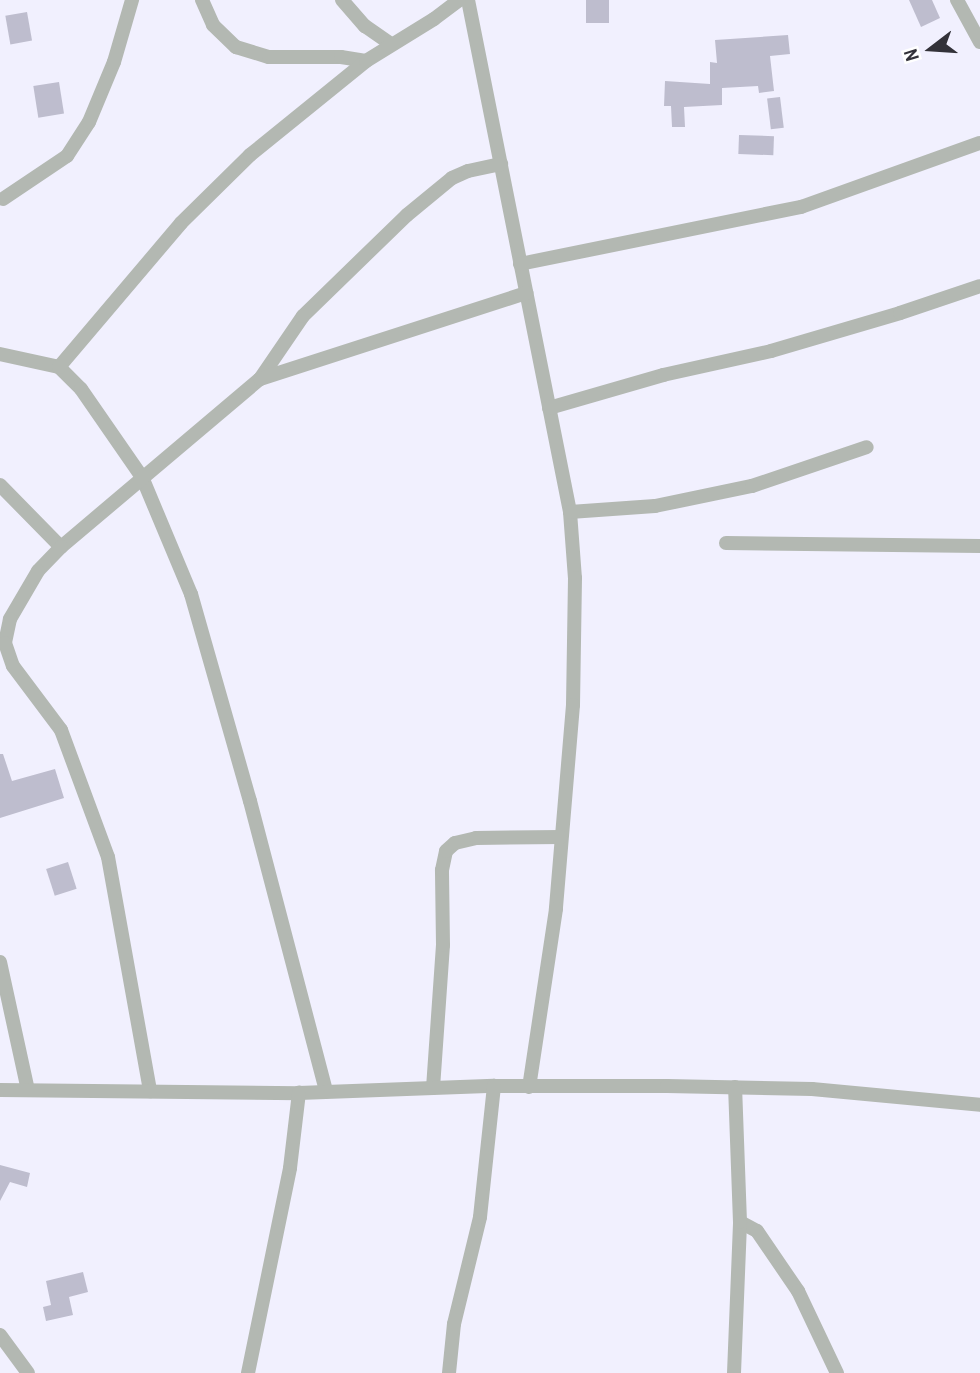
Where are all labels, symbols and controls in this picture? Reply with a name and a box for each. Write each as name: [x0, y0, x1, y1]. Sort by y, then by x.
north arrow: [896, 14, 966, 84]
text: N: [897, 46, 925, 64]

